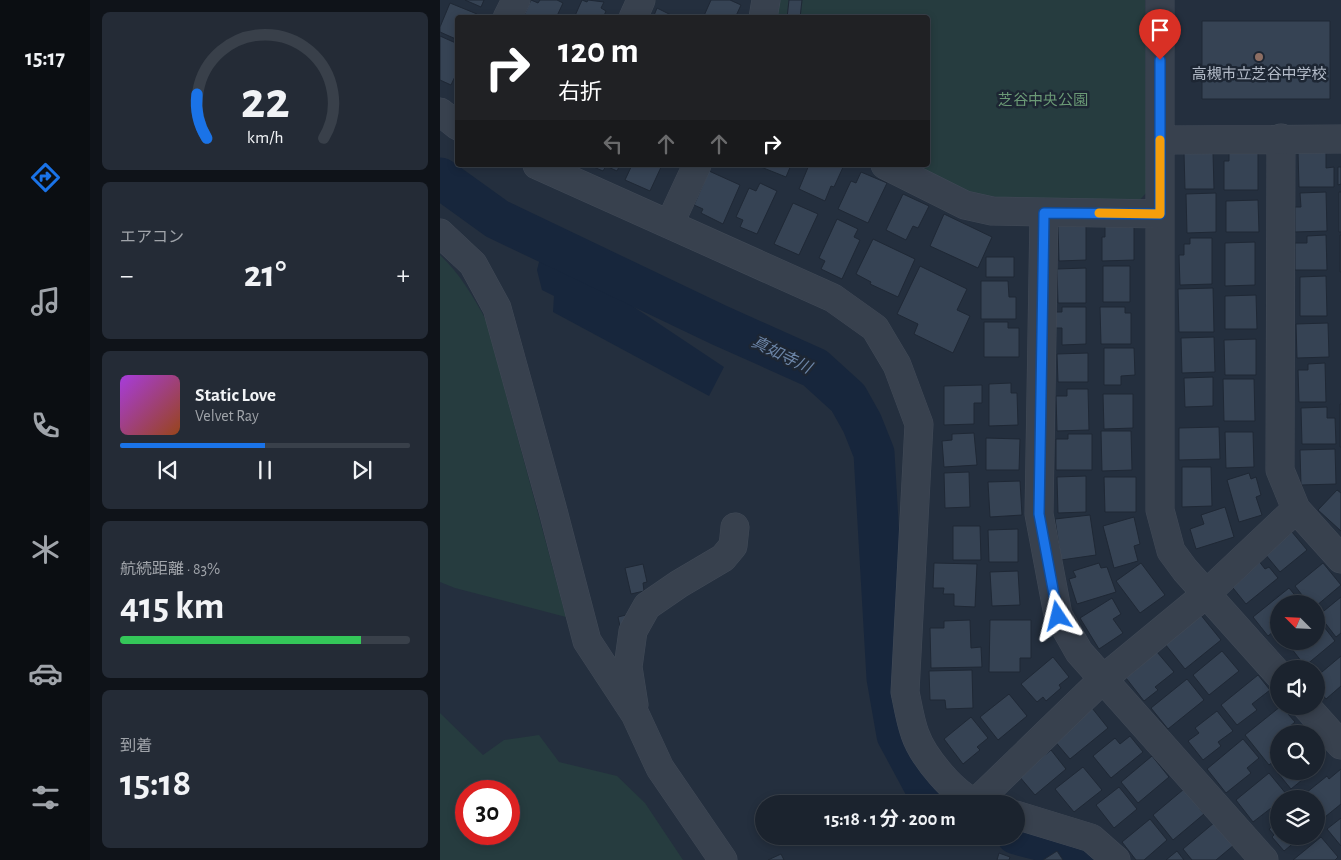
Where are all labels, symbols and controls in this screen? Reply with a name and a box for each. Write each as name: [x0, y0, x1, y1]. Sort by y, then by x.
pin: [1139, 9, 1181, 60]
icon: arrive: [1146, 16, 1174, 44]
text: 120 m: [558, 34, 639, 69]
icon: right: [475, 35, 540, 100]
text: 15:17: [25, 47, 65, 69]
marker: 高槻市立芝谷中学校: [1253, 51, 1265, 63]
place label: 高槻市立芝谷中学校: [1191, 66, 1327, 82]
text: 22: [241, 75, 289, 127]
text: 右折: [558, 81, 602, 103]
park label: 芝谷中央公園: [998, 92, 1088, 108]
text: km/h: [247, 129, 283, 147]
icon: left: [599, 130, 627, 158]
icon: ahead: [652, 130, 680, 158]
icon: ahead: [705, 130, 733, 158]
icon: right: [758, 130, 786, 158]
icon: directions: [28, 160, 63, 195]
text: エアコン: [120, 229, 184, 245]
text: 21°: [244, 256, 286, 294]
text: −: [120, 262, 133, 290]
text: +: [397, 262, 410, 290]
icon: music: [28, 284, 63, 319]
water label: 真如寺川: [749, 333, 816, 377]
text: Static Love: [195, 386, 276, 405]
icon: phone: [28, 408, 63, 443]
text: Velvet Ray: [195, 408, 259, 424]
icon: previous: [154, 456, 182, 484]
icon: pause: [251, 456, 279, 484]
icon: next: [348, 456, 376, 484]
icon: climate: [28, 532, 63, 567]
text: 航続距離 · 83%: [120, 561, 220, 577]
text: 415 km: [120, 588, 224, 626]
position arrow: [1031, 589, 1083, 641]
north arrow: [1270, 595, 1325, 650]
map controls: [1270, 595, 1325, 845]
icon: car: [28, 656, 63, 691]
button: sound: [1270, 660, 1325, 715]
button: search: [1270, 725, 1325, 780]
text: 到着: [120, 738, 152, 754]
text: 15:18: [120, 765, 191, 803]
icon: filters: [28, 780, 63, 815]
speed limit sign: 30: [455, 780, 520, 845]
button: layers: [1270, 790, 1325, 845]
text: 15:18 · 1 分 · 200 m: [824, 810, 956, 829]

